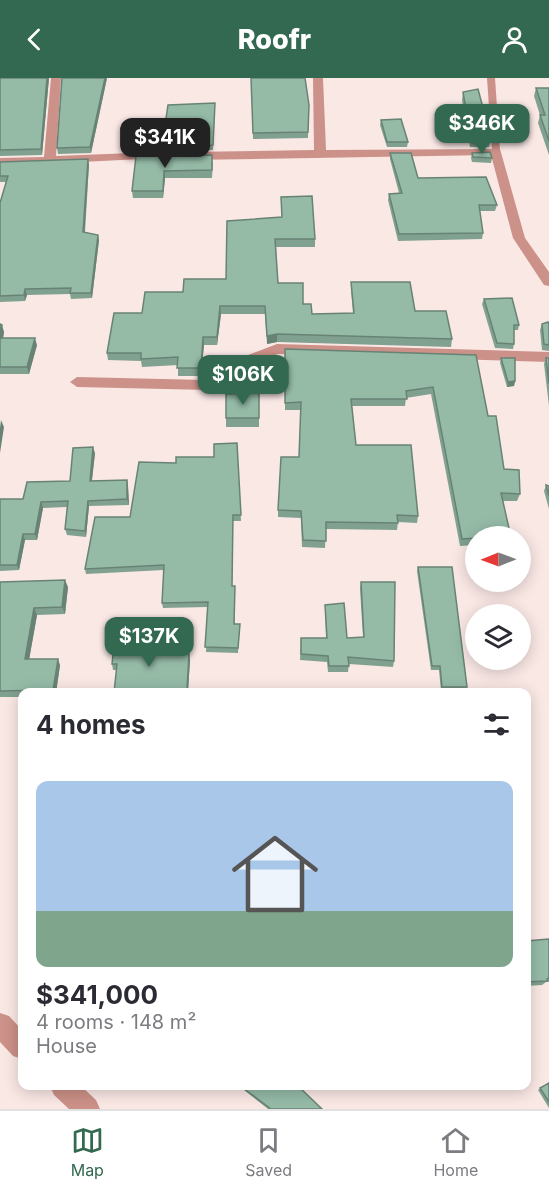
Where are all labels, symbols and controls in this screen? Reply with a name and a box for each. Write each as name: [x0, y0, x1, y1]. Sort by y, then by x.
icon: back: [18, 23, 51, 56]
text: Roofr: [238, 23, 311, 56]
icon: person: [498, 23, 531, 56]
pin: $346K: [440, 104, 524, 155]
text: $346K: [449, 111, 515, 135]
pin: $341K: [123, 118, 207, 169]
text: $341K: [134, 125, 196, 149]
pin: $106K: [201, 355, 285, 406]
text: $106K: [212, 362, 274, 386]
north arrow: [465, 526, 531, 592]
map controls: [465, 526, 531, 670]
button: layers: [465, 604, 531, 670]
pin: $137K: [107, 617, 191, 668]
text: $137K: [119, 624, 179, 648]
icon: filters: [480, 708, 513, 741]
text: 4 homes: [36, 709, 146, 740]
icon: home: [221, 820, 329, 928]
text: $341,000: [36, 979, 158, 1010]
text: 4 rooms · 148 m²: [36, 1010, 196, 1034]
text: House: [36, 1034, 97, 1058]
tab: Map: [71, 1124, 104, 1180]
tab: Saved: [245, 1124, 292, 1180]
tab: Home: [433, 1124, 478, 1180]

